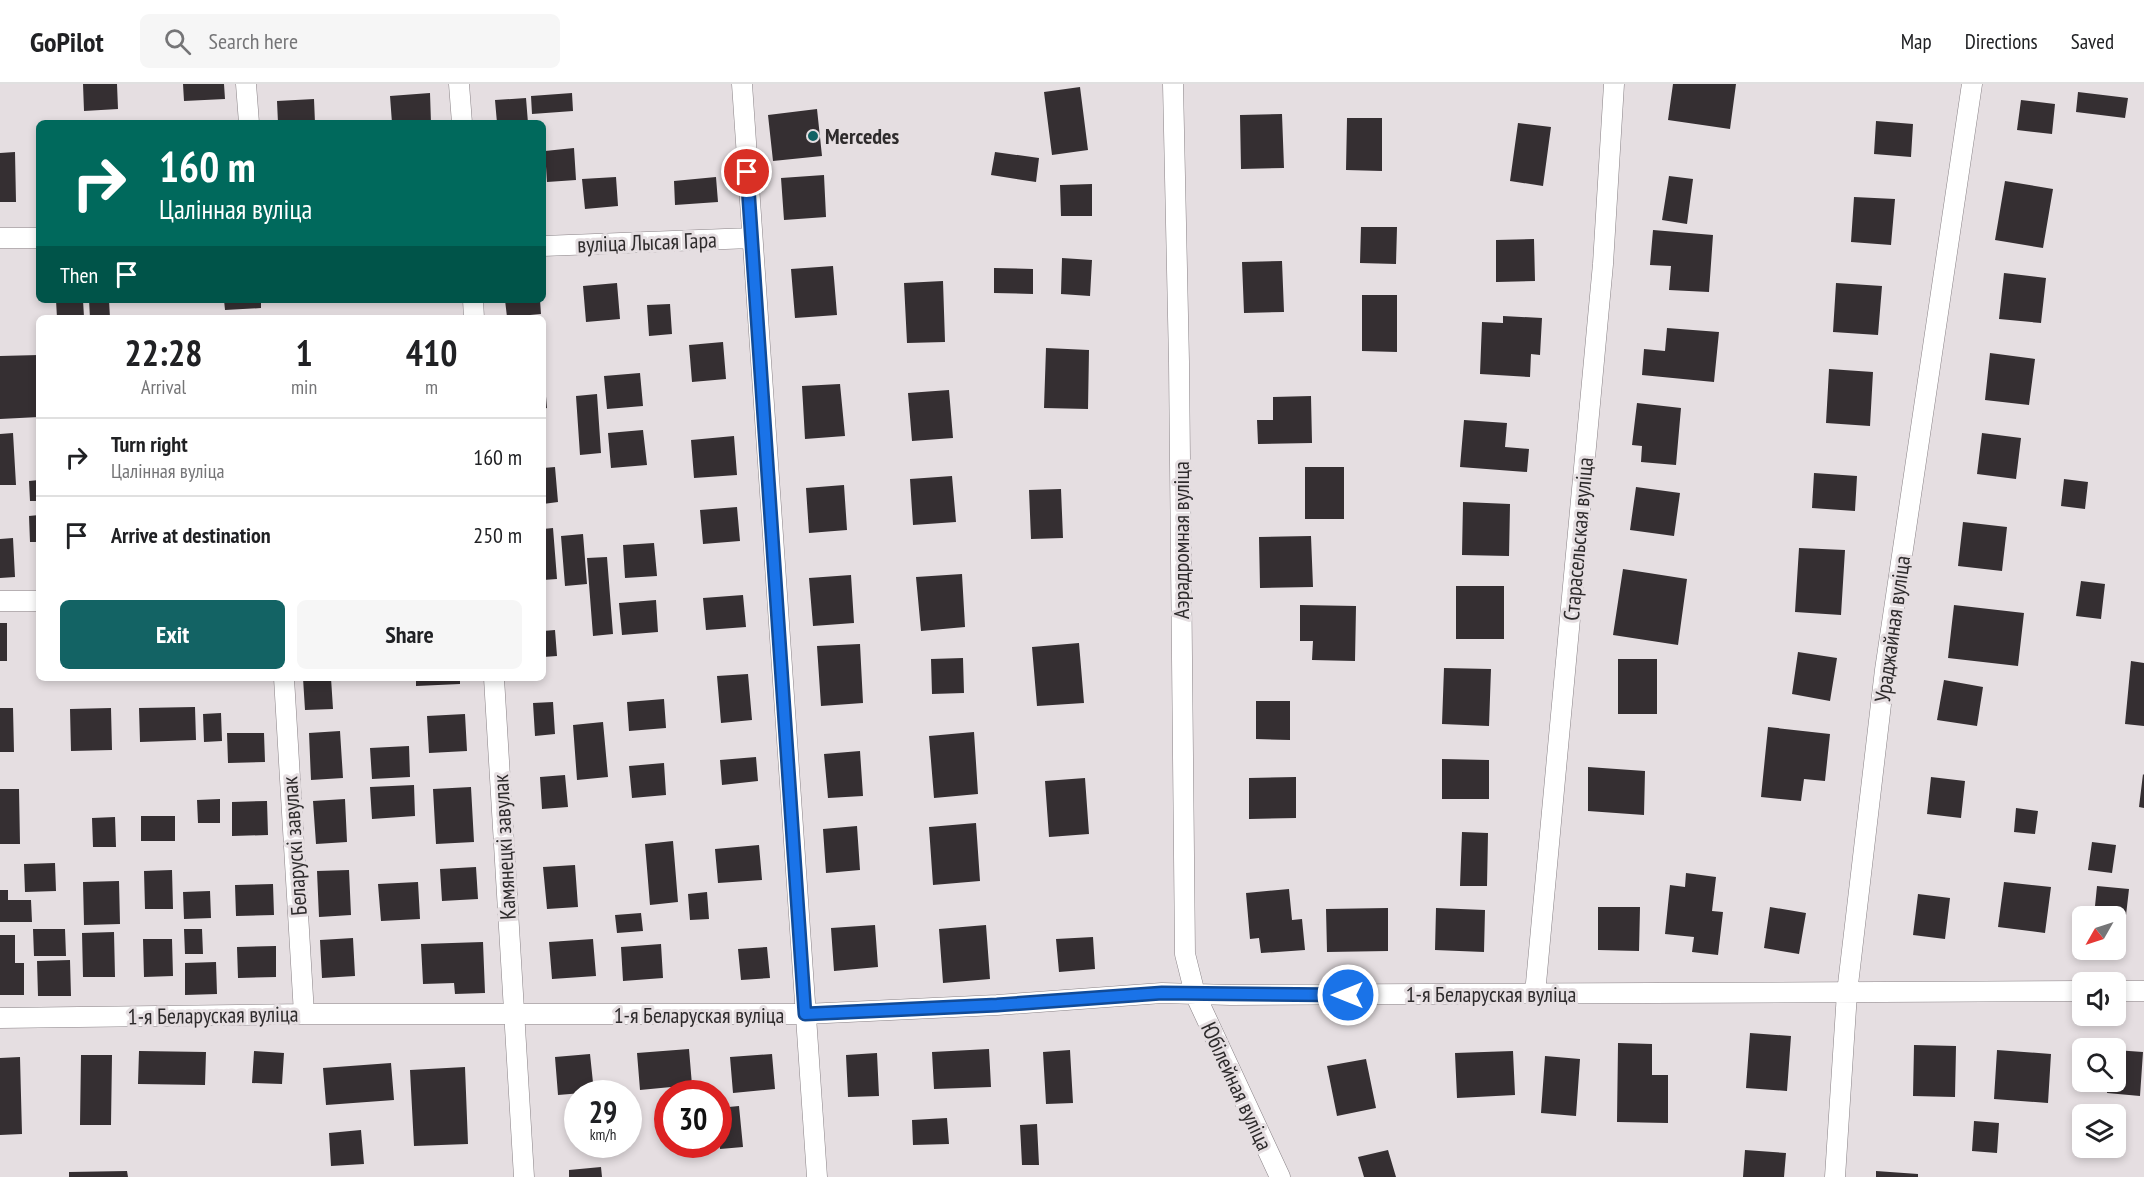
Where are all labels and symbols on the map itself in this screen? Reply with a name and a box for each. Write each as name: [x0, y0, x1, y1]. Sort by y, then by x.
place label: Mercedes: [825, 122, 900, 150]
marker: Mercedes: [806, 129, 820, 143]
pin: [721, 146, 772, 197]
street label: вуліца Лысая Гара: [577, 226, 717, 258]
street label: Старасельская вуліца: [1557, 456, 1599, 622]
street label: Аэрадромная вуліца: [1167, 461, 1195, 619]
street label: Ураджайная вуліца: [1868, 554, 1916, 704]
street label: Камянецкі завулак: [486, 773, 522, 920]
street label: Беларускі завулак: [275, 775, 313, 916]
north arrow: [2072, 906, 2126, 960]
position arrow: [1316, 963, 1380, 1027]
street label: 1-я Беларуская вуліца: [1406, 980, 1576, 1008]
street label: 1-я Беларуская вуліца: [127, 1000, 299, 1030]
street label: 1-я Беларуская вуліца: [614, 1001, 784, 1029]
street label: Юбілейная вуліца: [1195, 1017, 1279, 1155]
speed limit sign: 30: [654, 1080, 732, 1158]

